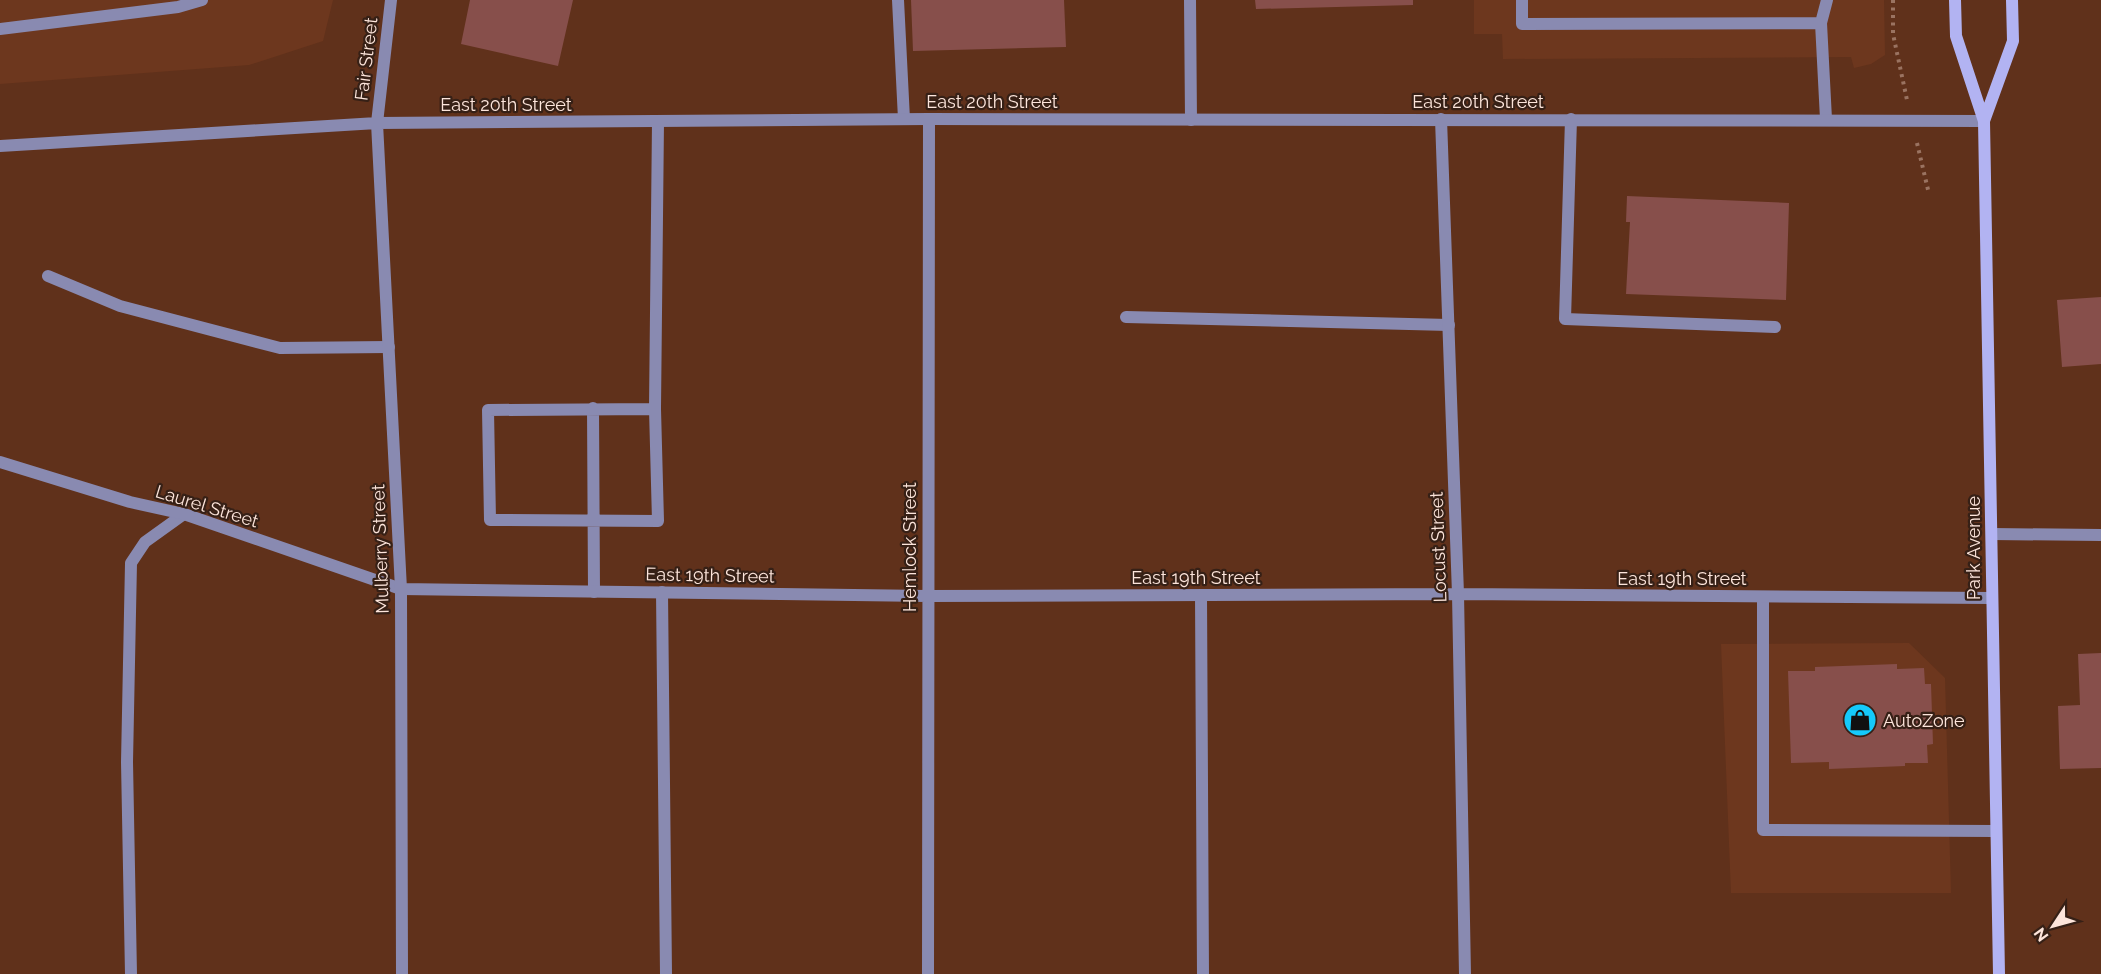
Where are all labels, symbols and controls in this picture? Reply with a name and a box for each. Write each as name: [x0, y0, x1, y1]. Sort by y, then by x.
street label: Fair Street: [350, 16, 382, 102]
street label: East 20th Street: [926, 91, 1058, 112]
street label: East 20th Street: [1412, 91, 1544, 112]
street label: East 20th Street: [440, 94, 572, 115]
street label: Laurel Street: [153, 480, 261, 532]
street label: Hemlock Street: [899, 482, 920, 612]
street label: Mulberry Street: [367, 484, 393, 614]
street label: Locust Street: [1426, 491, 1450, 603]
street label: Park Avenue: [1963, 496, 1984, 600]
street label: East 19th Street: [645, 563, 775, 587]
street label: East 19th Street: [1131, 567, 1261, 588]
street label: East 19th Street: [1617, 568, 1747, 589]
shop icon: AutoZone: [1842, 702, 1878, 738]
place label: AutoZone: [1883, 710, 1965, 731]
north arrow: [2023, 896, 2083, 956]
text: N: [2030, 924, 2053, 945]

